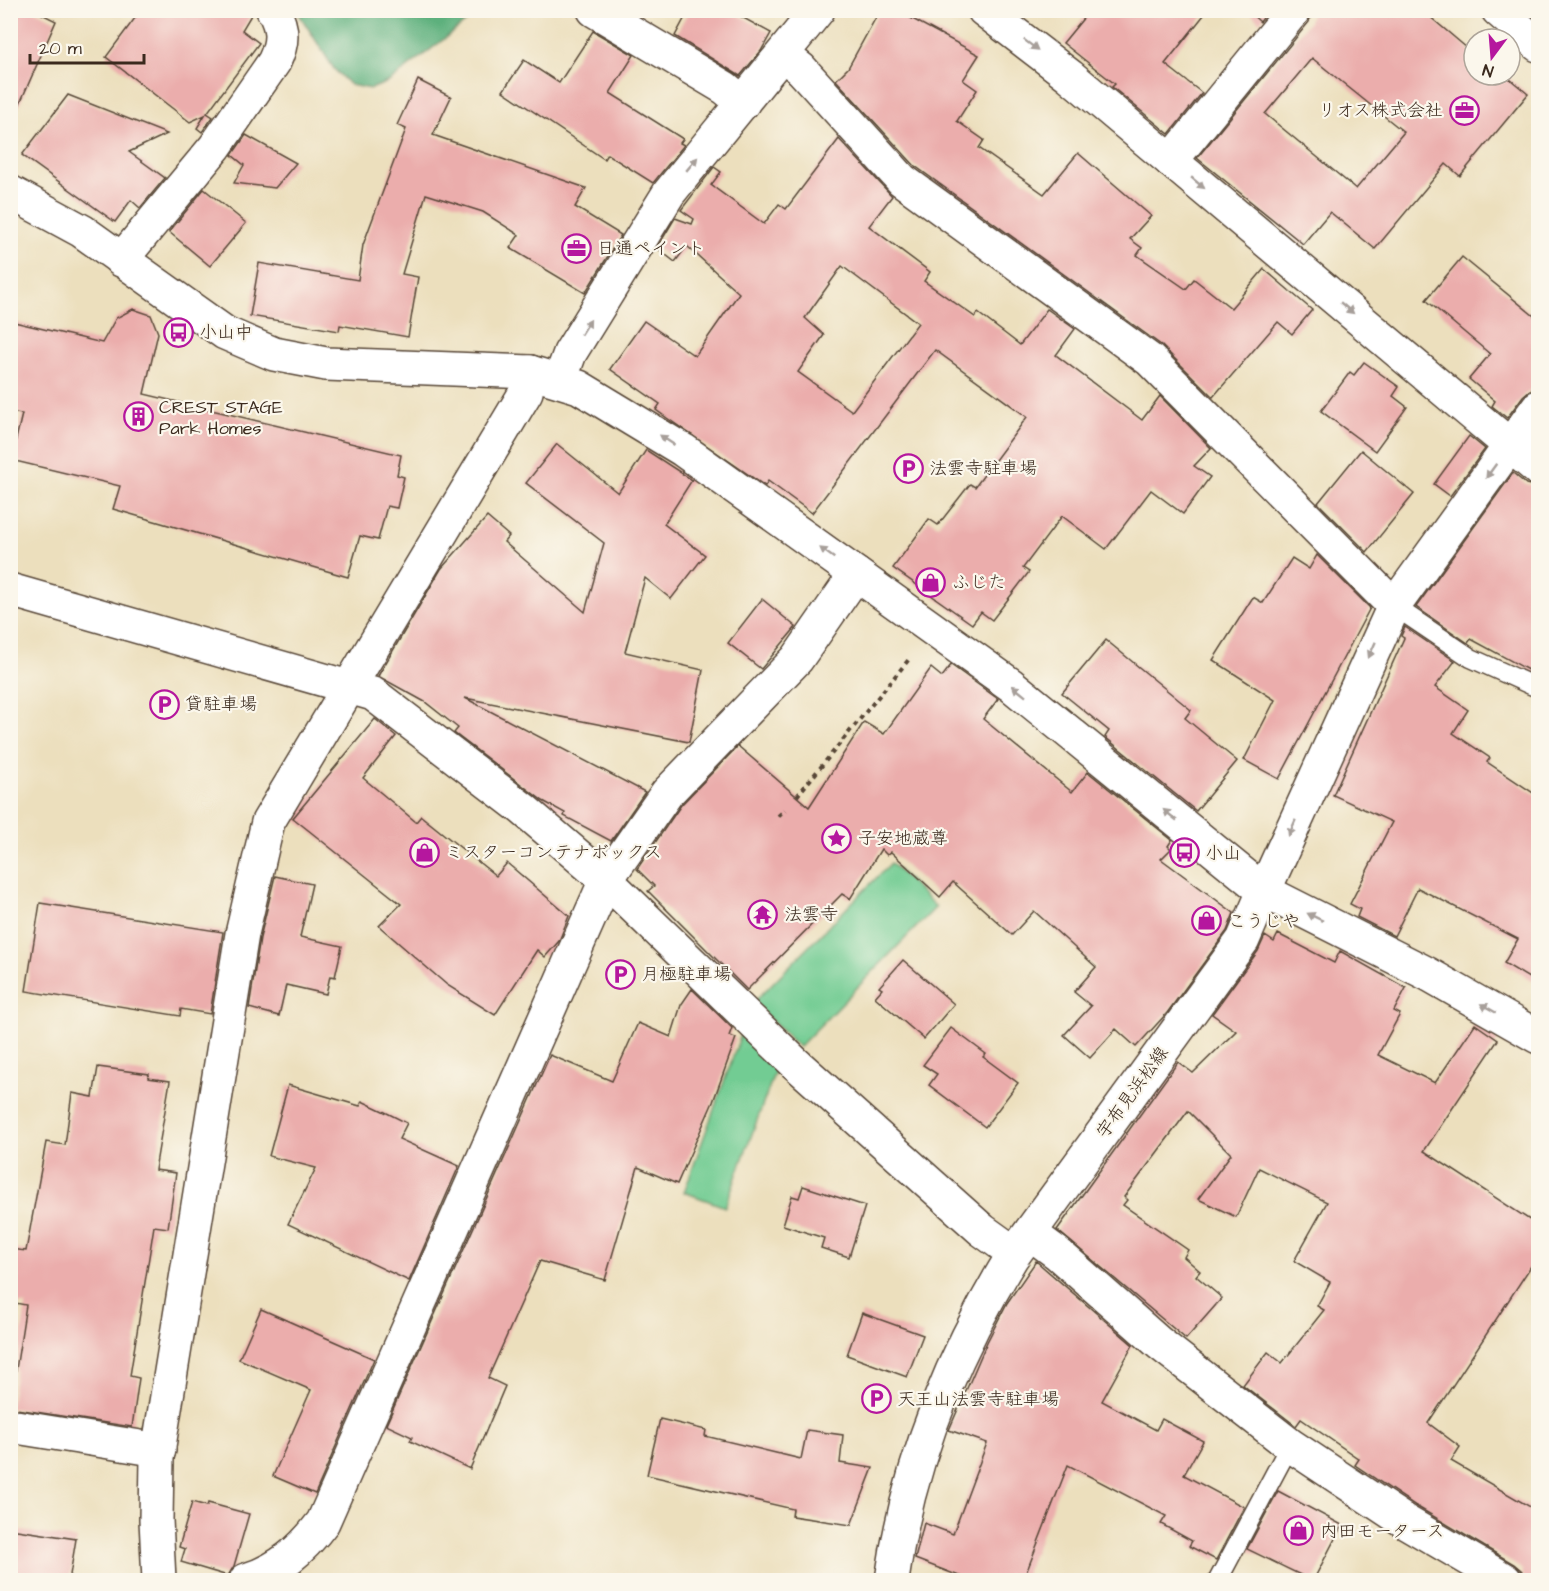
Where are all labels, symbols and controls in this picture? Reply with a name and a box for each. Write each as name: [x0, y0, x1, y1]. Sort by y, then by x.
scale bar: [30, 27, 144, 65]
north arrow: [1462, 27, 1522, 87]
text: 20 m: [39, 36, 82, 61]
one-way arrow: [1024, 39, 1039, 51]
text: N: [1480, 59, 1496, 82]
office icon: リオス株式会社: [1448, 94, 1480, 126]
place label: リオス株式会社: [1318, 98, 1443, 123]
one-way arrow: [685, 157, 698, 172]
one-way arrow: [1190, 176, 1205, 189]
office icon: 日通ペイント: [560, 232, 592, 264]
place label: 日通ペイント: [597, 236, 705, 261]
one-way arrow: [1339, 302, 1355, 315]
bus stop icon: 小山中: [162, 316, 194, 348]
one-way arrow: [580, 319, 591, 335]
place label: 小山中: [199, 320, 253, 345]
place label: CREST STAGE Park Homes: [159, 395, 283, 441]
building icon: CREST STAGE Park Homes: [122, 401, 154, 433]
one-way arrow: [660, 434, 676, 446]
parking icon: 法雲寺駐車場: [892, 452, 924, 484]
place label: 法雲寺駐車場: [929, 456, 1037, 481]
one-way arrow: [1486, 463, 1498, 478]
one-way arrow: [819, 547, 835, 559]
shop icon: ふじた: [915, 566, 947, 598]
place label: ふじた: [952, 570, 1006, 595]
one-way arrow: [1367, 642, 1377, 660]
one-way arrow: [1011, 685, 1027, 698]
parking icon: 貸駐車場: [148, 688, 180, 720]
place label: 貸駐車場: [185, 692, 257, 717]
one-way arrow: [1162, 808, 1178, 821]
one-way arrow: [1288, 820, 1297, 837]
place icon: 子安地蔵尊: [821, 822, 853, 854]
place label: 子安地蔵尊: [858, 826, 948, 851]
shop icon: ミスターコンテナボックス: [408, 836, 440, 868]
bus stop icon: 小山: [1168, 837, 1200, 869]
place label: ミスターコンテナボックス: [445, 840, 662, 865]
place label: 小山: [1205, 841, 1241, 866]
temple icon: 法雲寺: [747, 898, 779, 930]
place label: 法雲寺: [784, 902, 838, 927]
shop icon: こうじや: [1191, 905, 1223, 937]
place label: こうじや: [1228, 909, 1300, 934]
one-way arrow: [1307, 912, 1324, 921]
parking icon: 月極駐車場: [604, 958, 636, 990]
place label: 月極駐車場: [641, 962, 731, 987]
one-way arrow: [1480, 1002, 1496, 1013]
street label: 宇布見浜松線: [1091, 1041, 1174, 1143]
parking icon: 天王山法雲寺駐車場: [860, 1383, 892, 1415]
place label: 天王山法雲寺駐車場: [897, 1387, 1059, 1412]
shop icon: 内田モータース: [1283, 1515, 1315, 1547]
place label: 内田モータース: [1320, 1519, 1445, 1544]

